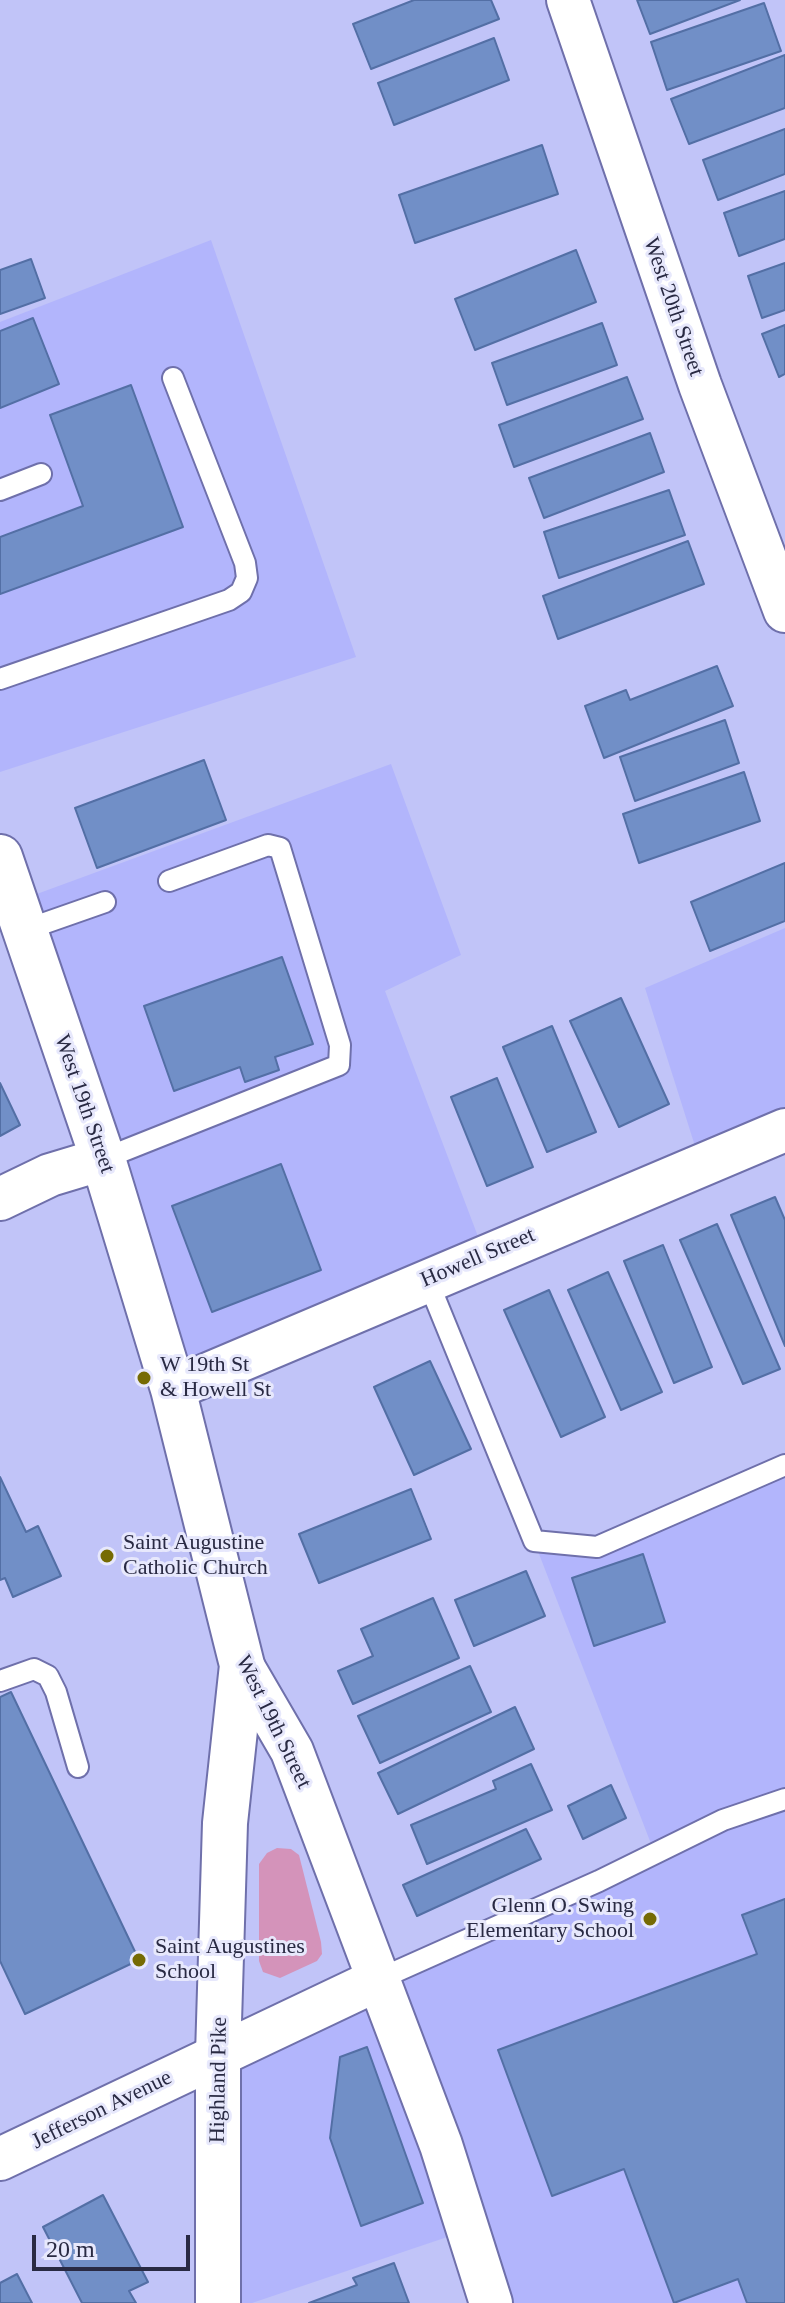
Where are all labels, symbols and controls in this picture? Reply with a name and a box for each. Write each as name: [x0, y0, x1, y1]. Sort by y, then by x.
street label: West 20th Street: [637, 234, 709, 380]
street label: West 19th Street: [48, 1031, 120, 1177]
street label: Howell Street: [417, 1222, 539, 1294]
place label: W 19th St & Howell St: [160, 1352, 271, 1404]
marker: W 19th St & Howell St: [135, 1369, 153, 1387]
place label: Saint Augustine Catholic Church: [123, 1530, 268, 1582]
marker: Saint Augustine Catholic Church: [98, 1547, 116, 1565]
street label: West 19th Street: [229, 1651, 317, 1793]
place label: Glenn O. Swing Elementary School: [466, 1893, 634, 1944]
marker: Glenn O. Swing Elementary School: [641, 1910, 659, 1928]
place label: Saint Augustines School: [155, 1934, 305, 1986]
marker: Saint Augustines School: [130, 1951, 148, 1969]
street label: Highland Pike: [205, 2017, 233, 2143]
street label: Jefferson Avenue: [28, 2065, 176, 2155]
scale bar: [36, 2219, 194, 2269]
text: 20 m: [46, 2236, 95, 2262]

